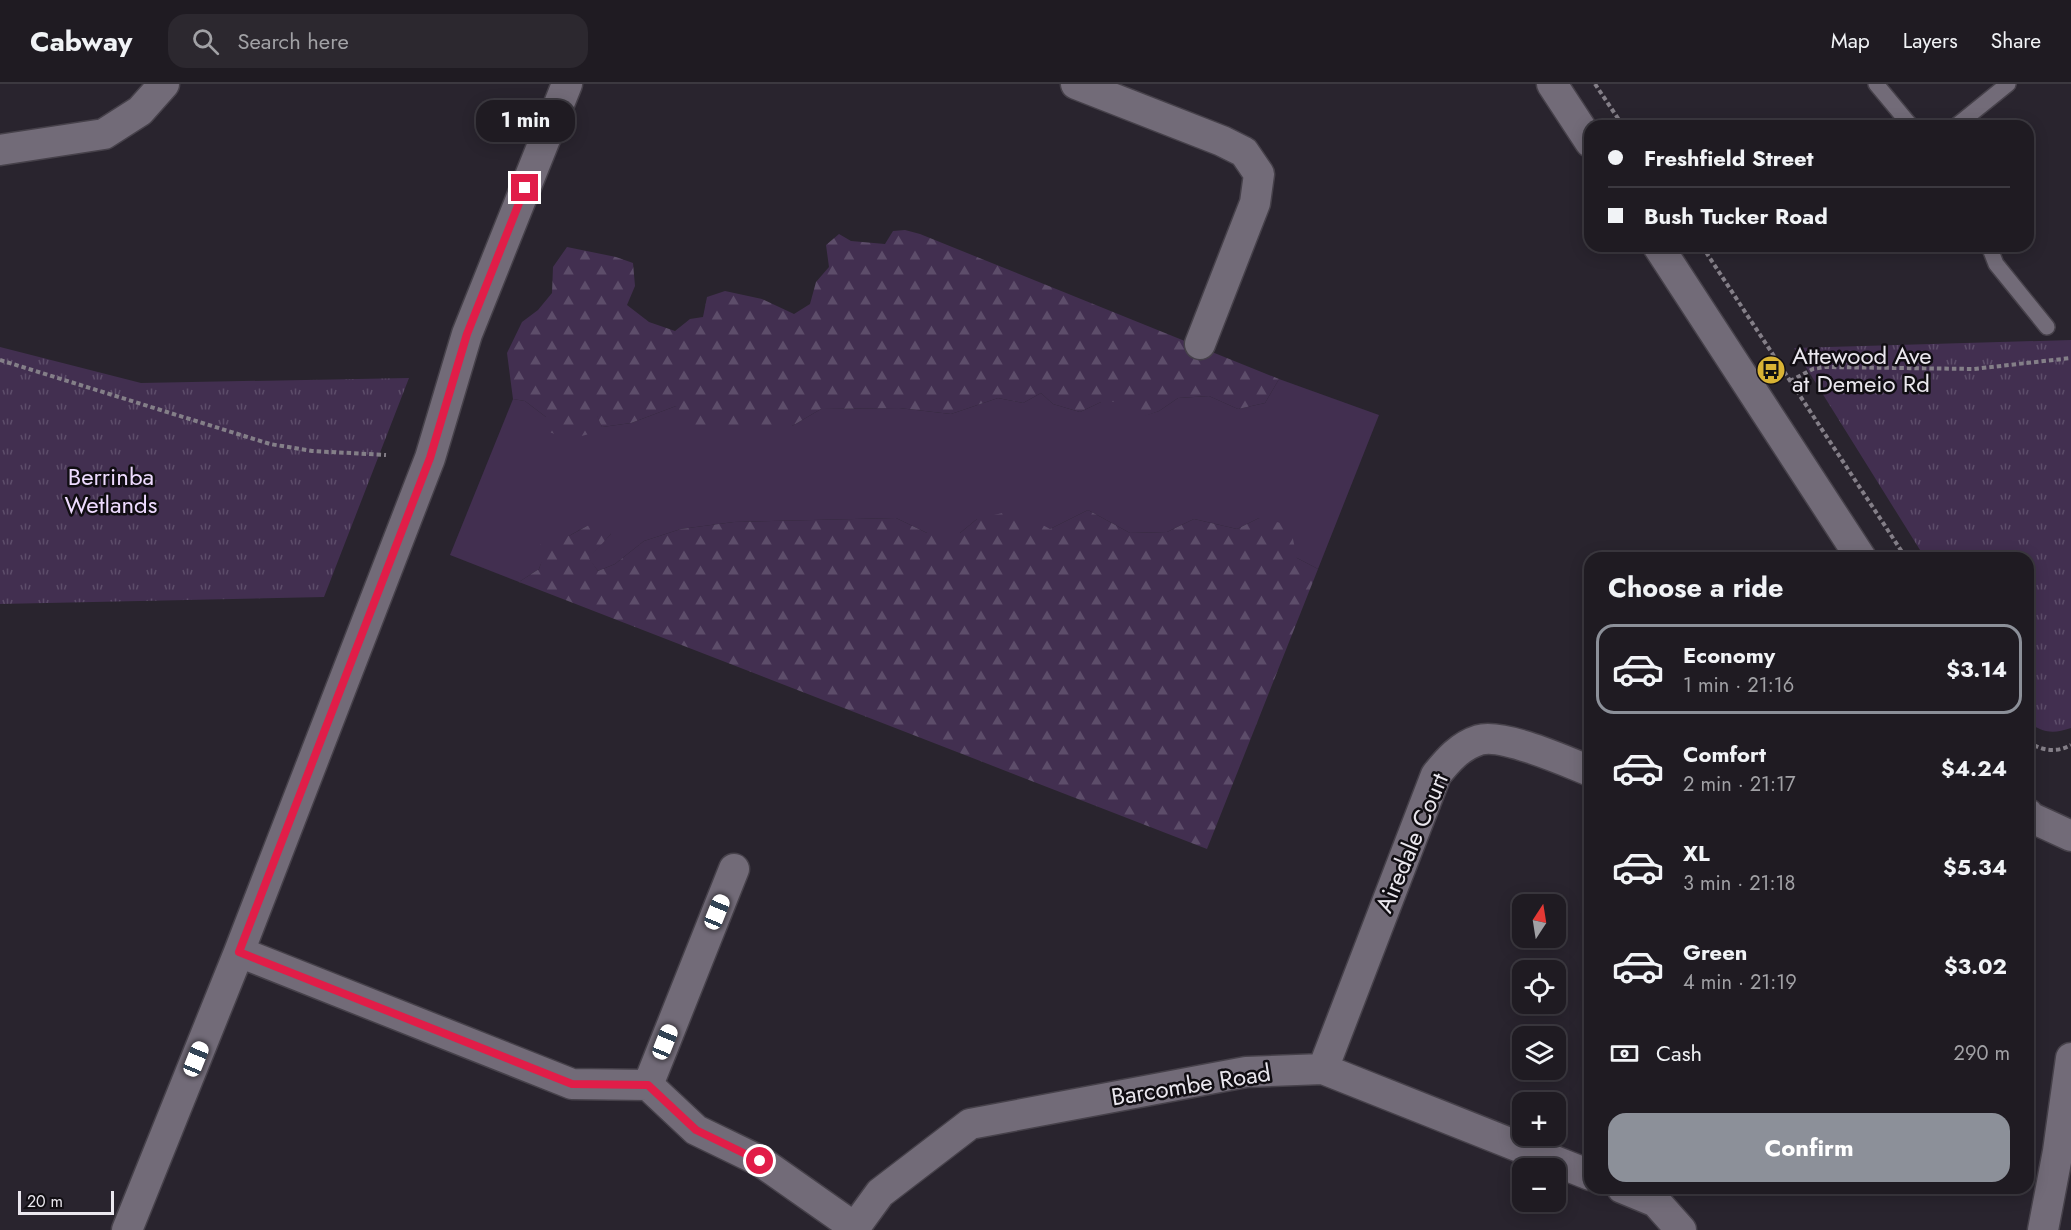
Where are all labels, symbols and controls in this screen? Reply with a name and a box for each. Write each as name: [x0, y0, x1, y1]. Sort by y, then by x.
search box: [168, 14, 588, 68]
text: Cabway: [30, 21, 132, 62]
icon: search: [189, 25, 222, 58]
text: Search here: [237, 25, 349, 57]
text: Map: [1831, 26, 1870, 56]
text: Layers: [1903, 26, 1958, 56]
text: Share: [1991, 26, 2041, 56]
callout: 1 min: [476, 101, 574, 143]
text: 1 min: [501, 106, 550, 135]
text: Freshfield Street: [1644, 142, 1814, 174]
route end: [511, 174, 538, 201]
text: Bush Tucker Road: [1644, 200, 1828, 232]
place label: Attewood Ave at Demeio Rd: [1792, 338, 1932, 401]
bus stop icon: Attewood Ave at Demeio Rd: [1755, 354, 1787, 386]
park label: Berrinba Wetlands: [65, 459, 157, 522]
text: Choose a ride: [1608, 568, 1783, 607]
text: Economy: [1683, 639, 1775, 671]
icon: car: [1611, 642, 1665, 696]
text: $3.14: [1946, 653, 2007, 685]
text: 1 min · 21:16: [1683, 671, 1794, 700]
text: Comfort: [1683, 738, 1766, 770]
icon: car: [1611, 741, 1665, 795]
text: $4.24: [1941, 752, 2007, 784]
street label: Airedale Court: [1366, 767, 1457, 918]
text: 2 min · 21:17: [1683, 770, 1796, 799]
text: XL: [1683, 837, 1710, 869]
icon: car: [1611, 840, 1665, 894]
text: $5.34: [1943, 851, 2007, 883]
text: 3 min · 21:18: [1683, 869, 1796, 898]
car: [702, 892, 732, 932]
north arrow: [1512, 894, 1566, 948]
map controls: [1512, 894, 1566, 1212]
text: Green: [1683, 936, 1747, 968]
icon: car: [1611, 939, 1665, 993]
text: $3.02: [1944, 950, 2007, 982]
button: locate: [1512, 960, 1566, 1014]
text: 4 min · 21:19: [1683, 968, 1797, 997]
car: [650, 1022, 680, 1062]
button: layers: [1512, 1026, 1566, 1080]
icon: cash: [1608, 1037, 1641, 1070]
text: Cash: [1656, 1037, 1702, 1069]
car: [181, 1039, 211, 1079]
text: 290 m: [1954, 1039, 2010, 1068]
street label: Barcombe Road: [1109, 1055, 1273, 1114]
button: +: [1512, 1092, 1566, 1146]
button: Confirm: [1608, 1113, 2010, 1182]
route start: [746, 1147, 773, 1174]
button: −: [1512, 1158, 1566, 1212]
scale bar: [18, 1188, 114, 1216]
text: 20 m: [27, 1190, 63, 1213]

